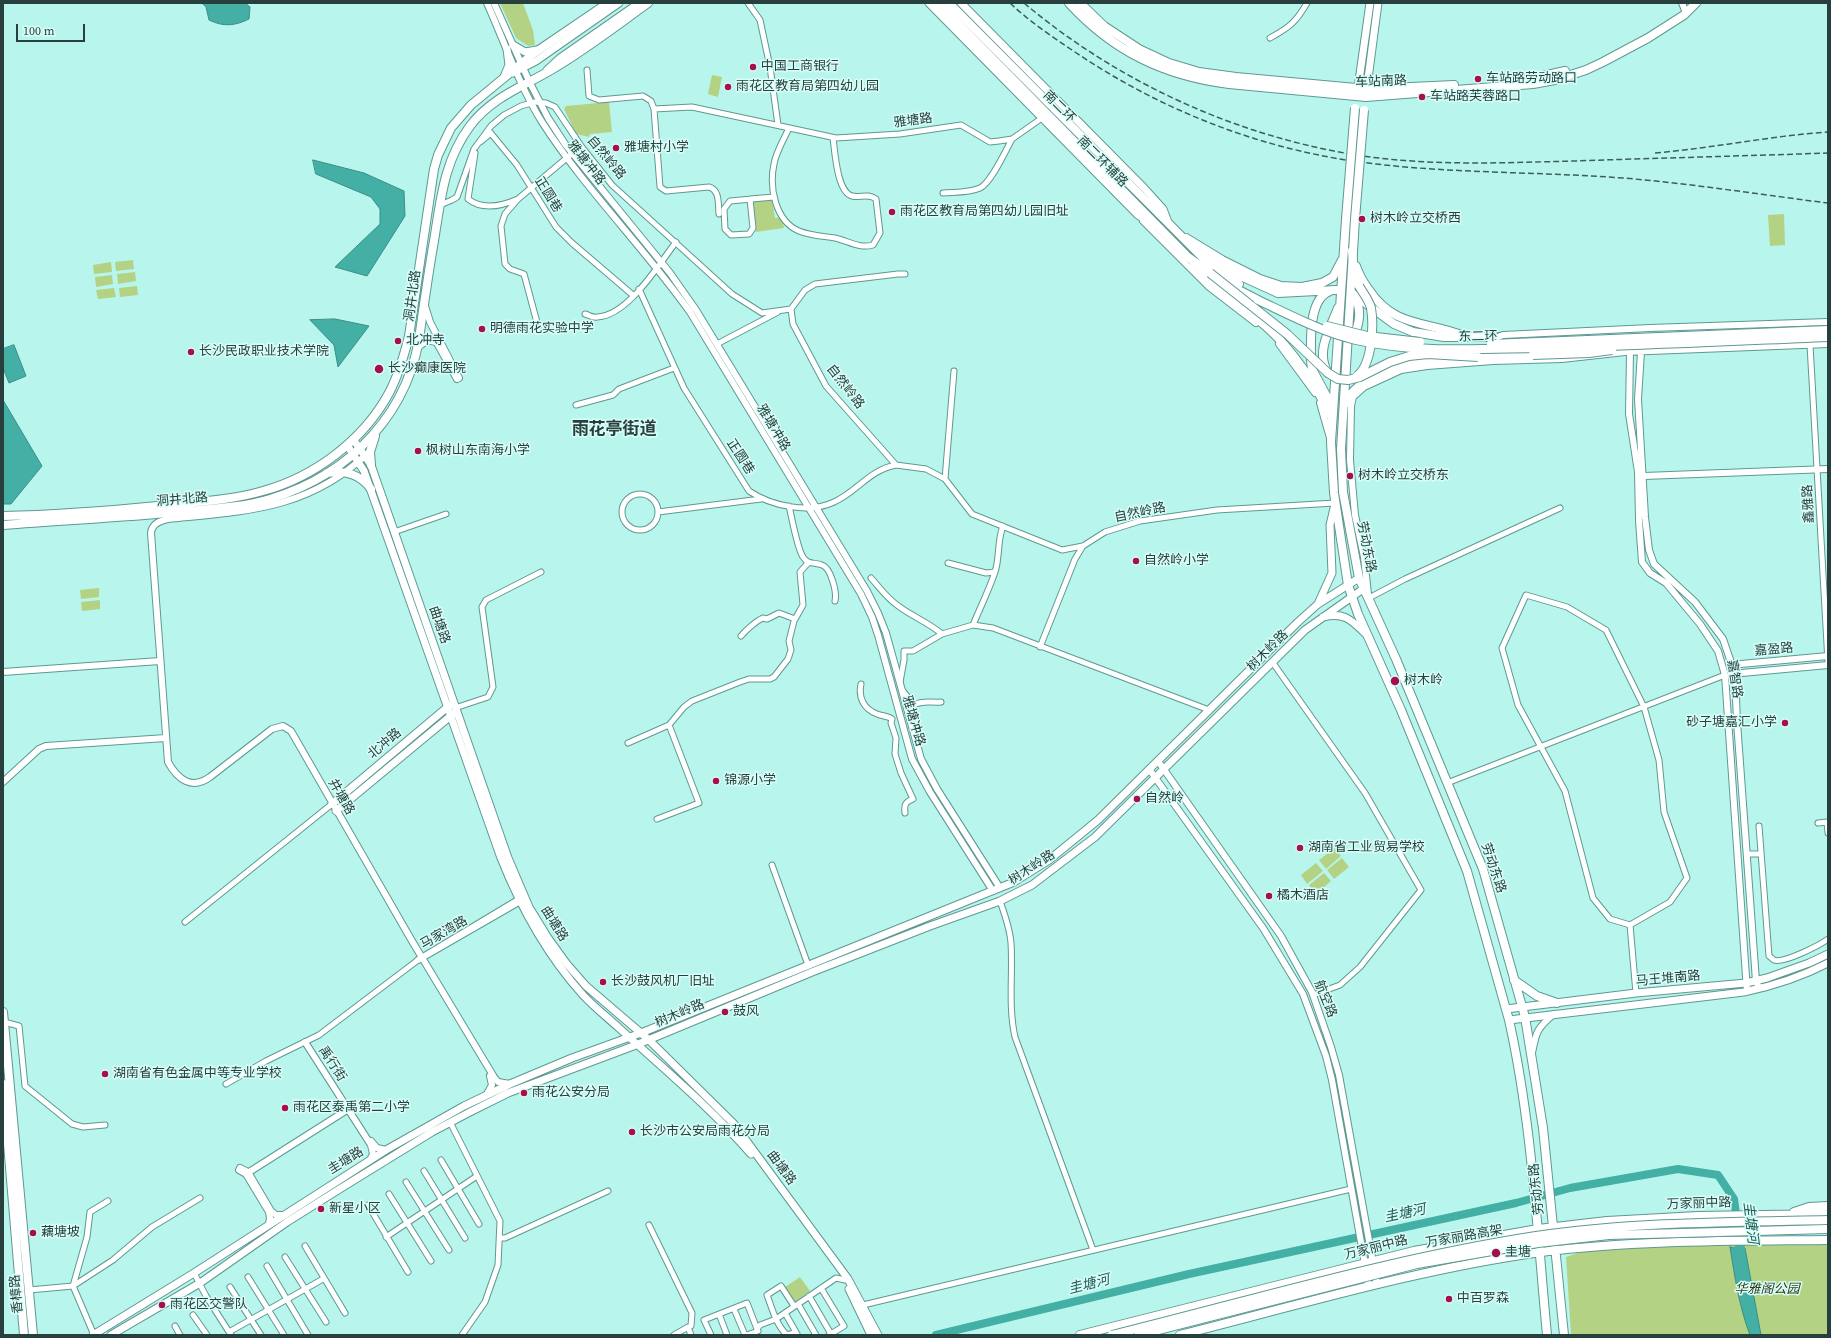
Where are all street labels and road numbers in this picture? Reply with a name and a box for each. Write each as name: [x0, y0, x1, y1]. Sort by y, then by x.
street label: 车站南路: [1355, 73, 1407, 91]
street label: 南二环: [1040, 88, 1078, 126]
street label: 雅塘路: [893, 111, 933, 131]
street label: 自然岭路: [583, 133, 629, 183]
street label: 南二环辅路: [1074, 134, 1130, 190]
street label: 雅塘冲路: [564, 138, 608, 188]
street label: 正圆巷: [531, 174, 565, 216]
street label: 洞井北路: [402, 269, 424, 323]
street label: 东二环: [1458, 329, 1498, 345]
street label: 自然岭路: [823, 362, 867, 412]
street label: 雅塘冲路: [753, 402, 793, 454]
street label: 正圆巷: [723, 436, 757, 478]
street label: 鑫雅路: [1800, 484, 1818, 524]
street label: 洞井北路: [155, 490, 209, 510]
street label: 自然岭路: [1113, 500, 1167, 526]
street label: 劳动东路: [1353, 520, 1379, 574]
street label: 曲塘路: [425, 604, 453, 646]
street label: 树木岭路: [1244, 627, 1292, 675]
street label: 嘉盈路: [1754, 641, 1794, 659]
street label: 嘉智路: [1723, 659, 1745, 699]
street label: 雅塘冲路: [898, 694, 928, 748]
street label: 北冲路: [365, 725, 405, 763]
street label: 井塘路: [324, 776, 358, 818]
street label: 劳动东路: [1477, 841, 1509, 895]
street label: 树木岭路: [1006, 847, 1058, 889]
street label: 曲塘路: [537, 903, 571, 945]
street label: 马家湾路: [418, 913, 470, 953]
street label: 马王堆南路: [1635, 968, 1701, 990]
street label: 航空路: [1310, 978, 1340, 1020]
street label: 树木岭路: [653, 997, 707, 1031]
street label: 禹行街: [315, 1043, 349, 1085]
street label: 圭塘路: [325, 1144, 367, 1178]
street label: 曲塘路: [763, 1148, 799, 1188]
street label: 劳动东路: [1527, 1162, 1547, 1216]
street label: 万家丽中路: [1666, 1195, 1732, 1213]
street label: 万家丽路高架: [1424, 1223, 1504, 1251]
street label: 万家丽中路: [1343, 1233, 1409, 1263]
street label: 香樟路: [8, 1274, 26, 1314]

